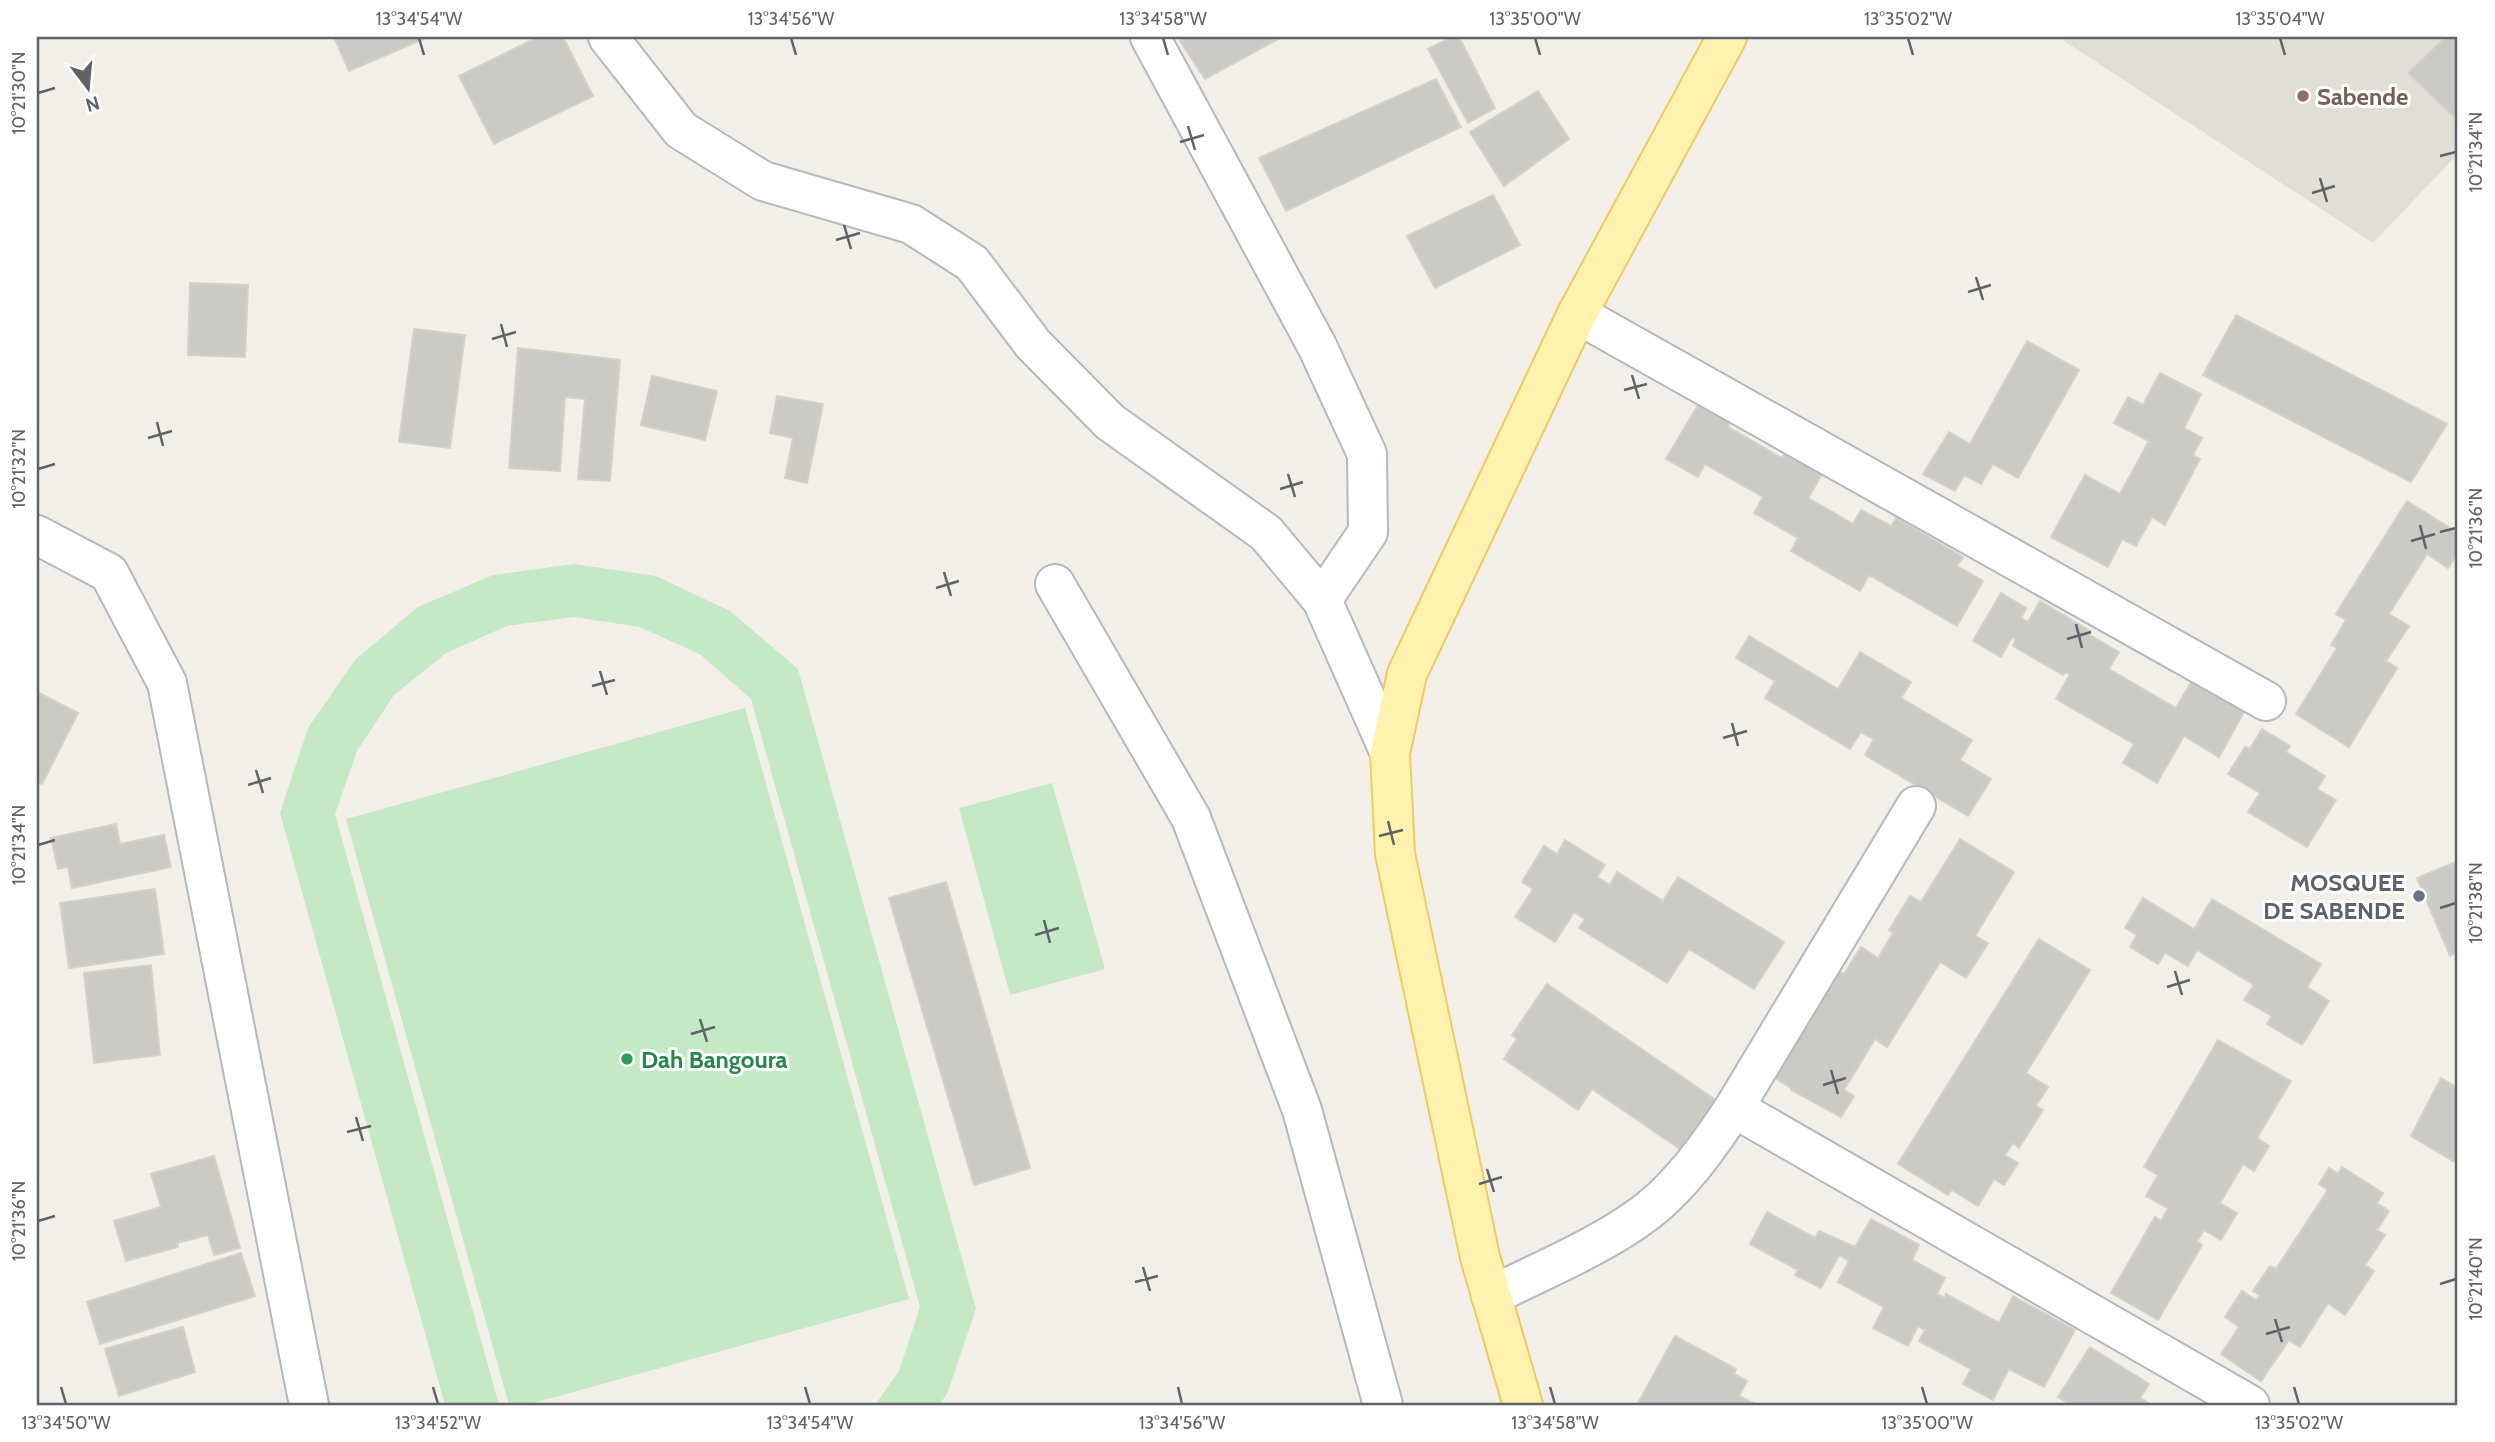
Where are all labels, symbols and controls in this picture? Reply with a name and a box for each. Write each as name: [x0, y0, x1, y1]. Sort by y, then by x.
text: 13°34'54"W: [376, 8, 462, 30]
text: 13°34'56"W: [748, 8, 834, 30]
text: 13°34'58"W: [1119, 8, 1207, 30]
text: 13°35'00"W: [1489, 8, 1581, 30]
text: 13°35'02"W: [1864, 8, 1952, 30]
text: 13°35'04"W: [2236, 8, 2325, 30]
text: 10°21'30"N: [8, 52, 30, 134]
north arrow: [52, 52, 122, 122]
place label: Sabende: [2317, 82, 2408, 111]
marker: Sabende: [2295, 88, 2311, 104]
text: N: [83, 91, 102, 117]
text: 10°21'34"N: [2465, 112, 2487, 192]
text: 10°21'32"N: [8, 429, 30, 509]
text: 10°21'36"N: [2465, 488, 2487, 568]
text: 10°21'34"N: [8, 805, 30, 885]
text: 10°21'38"N: [2465, 862, 2487, 944]
place label: MOSQUEE DE SABENDE: [2263, 868, 2405, 925]
marker: MOSQUEE DE SABENDE: [2411, 888, 2427, 904]
place label: Dah Bangoura: [641, 1045, 787, 1074]
marker: Dah Bangoura: [619, 1051, 635, 1067]
text: 10°21'36"N: [8, 1181, 30, 1261]
text: 10°21'40"N: [2465, 1237, 2487, 1321]
text: 13°34'50"W: [22, 1412, 111, 1434]
text: 13°34'52"W: [395, 1412, 481, 1434]
text: 13°34'54"W: [767, 1412, 853, 1434]
text: 13°34'56"W: [1139, 1412, 1225, 1434]
text: 13°34'58"W: [1511, 1412, 1599, 1434]
text: 13°35'00"W: [1881, 1412, 1973, 1434]
text: 13°35'02"W: [2255, 1412, 2343, 1434]

